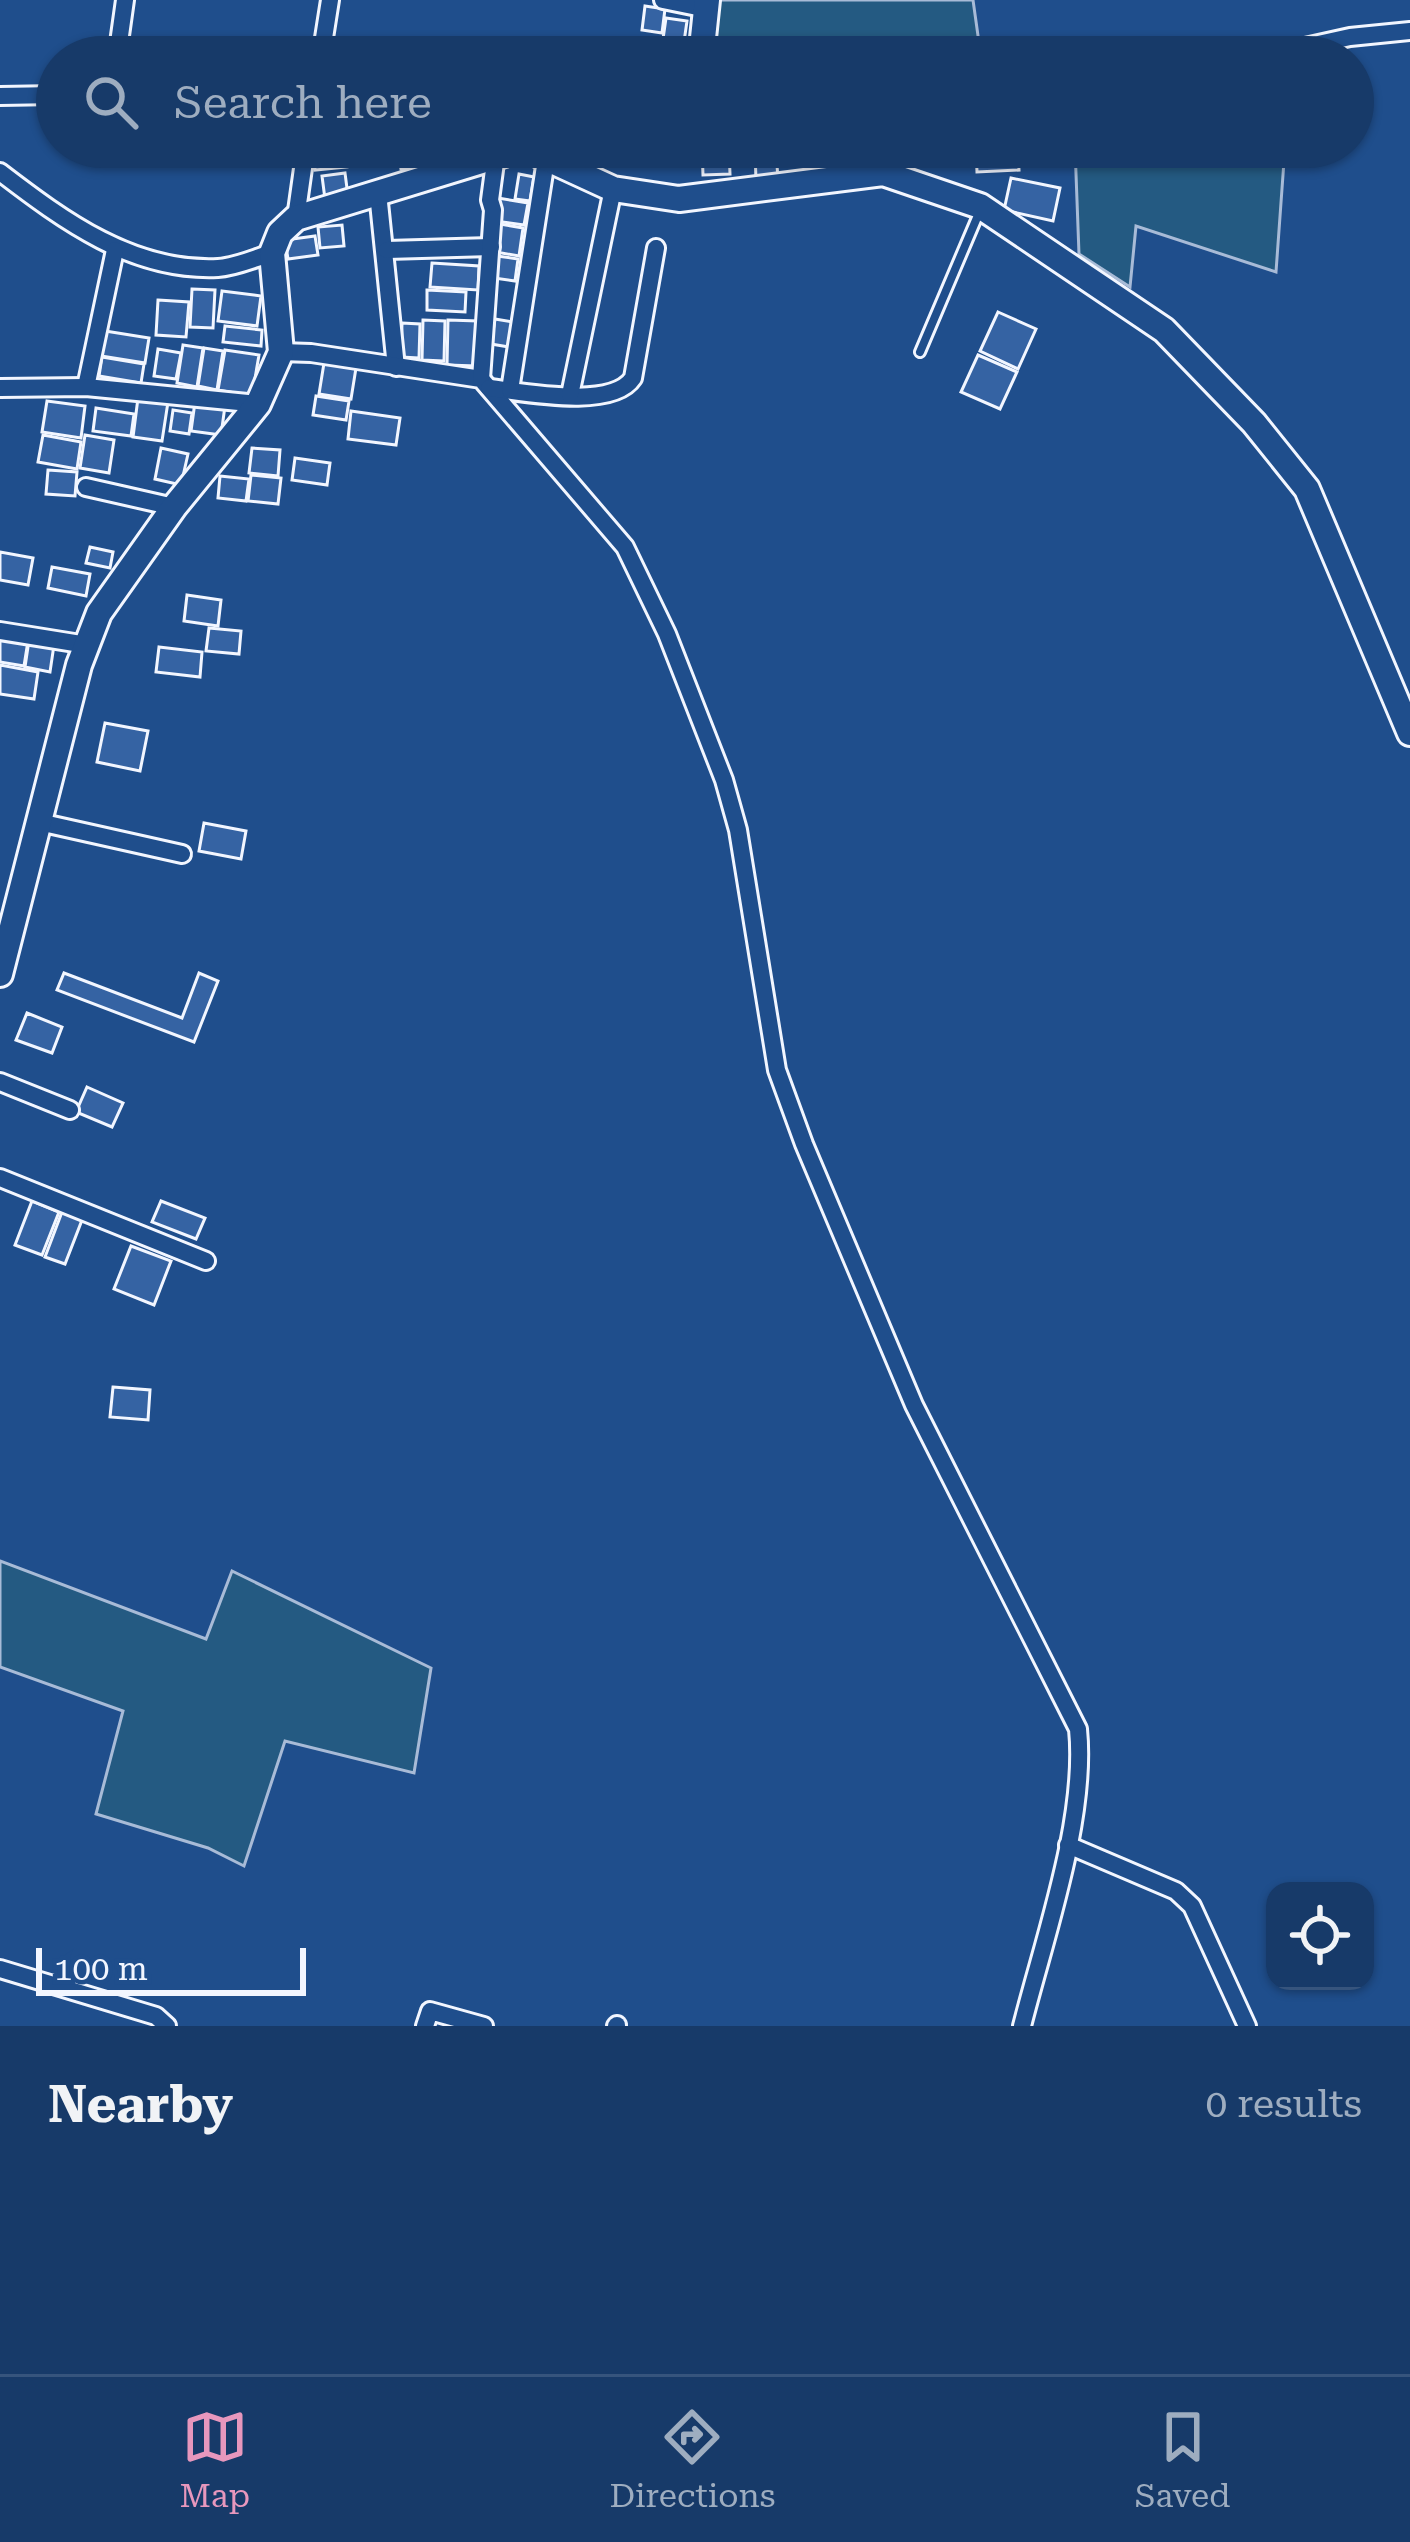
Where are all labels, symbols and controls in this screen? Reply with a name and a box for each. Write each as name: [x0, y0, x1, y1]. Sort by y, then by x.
search box: [36, 36, 1374, 168]
icon: search: [78, 69, 144, 135]
text: Search here: [174, 76, 432, 129]
map controls: [1266, 1882, 1374, 1990]
button: locate: [1266, 1882, 1374, 1990]
scale bar: [36, 1942, 306, 1995]
text: 100 m: [54, 1949, 148, 1988]
text: Nearby: [48, 2075, 233, 2134]
text: 0 results: [1205, 2081, 1362, 2127]
tab: Map: [180, 2404, 250, 2515]
tab: Directions: [609, 2404, 775, 2515]
tab: Saved: [1135, 2404, 1230, 2515]

